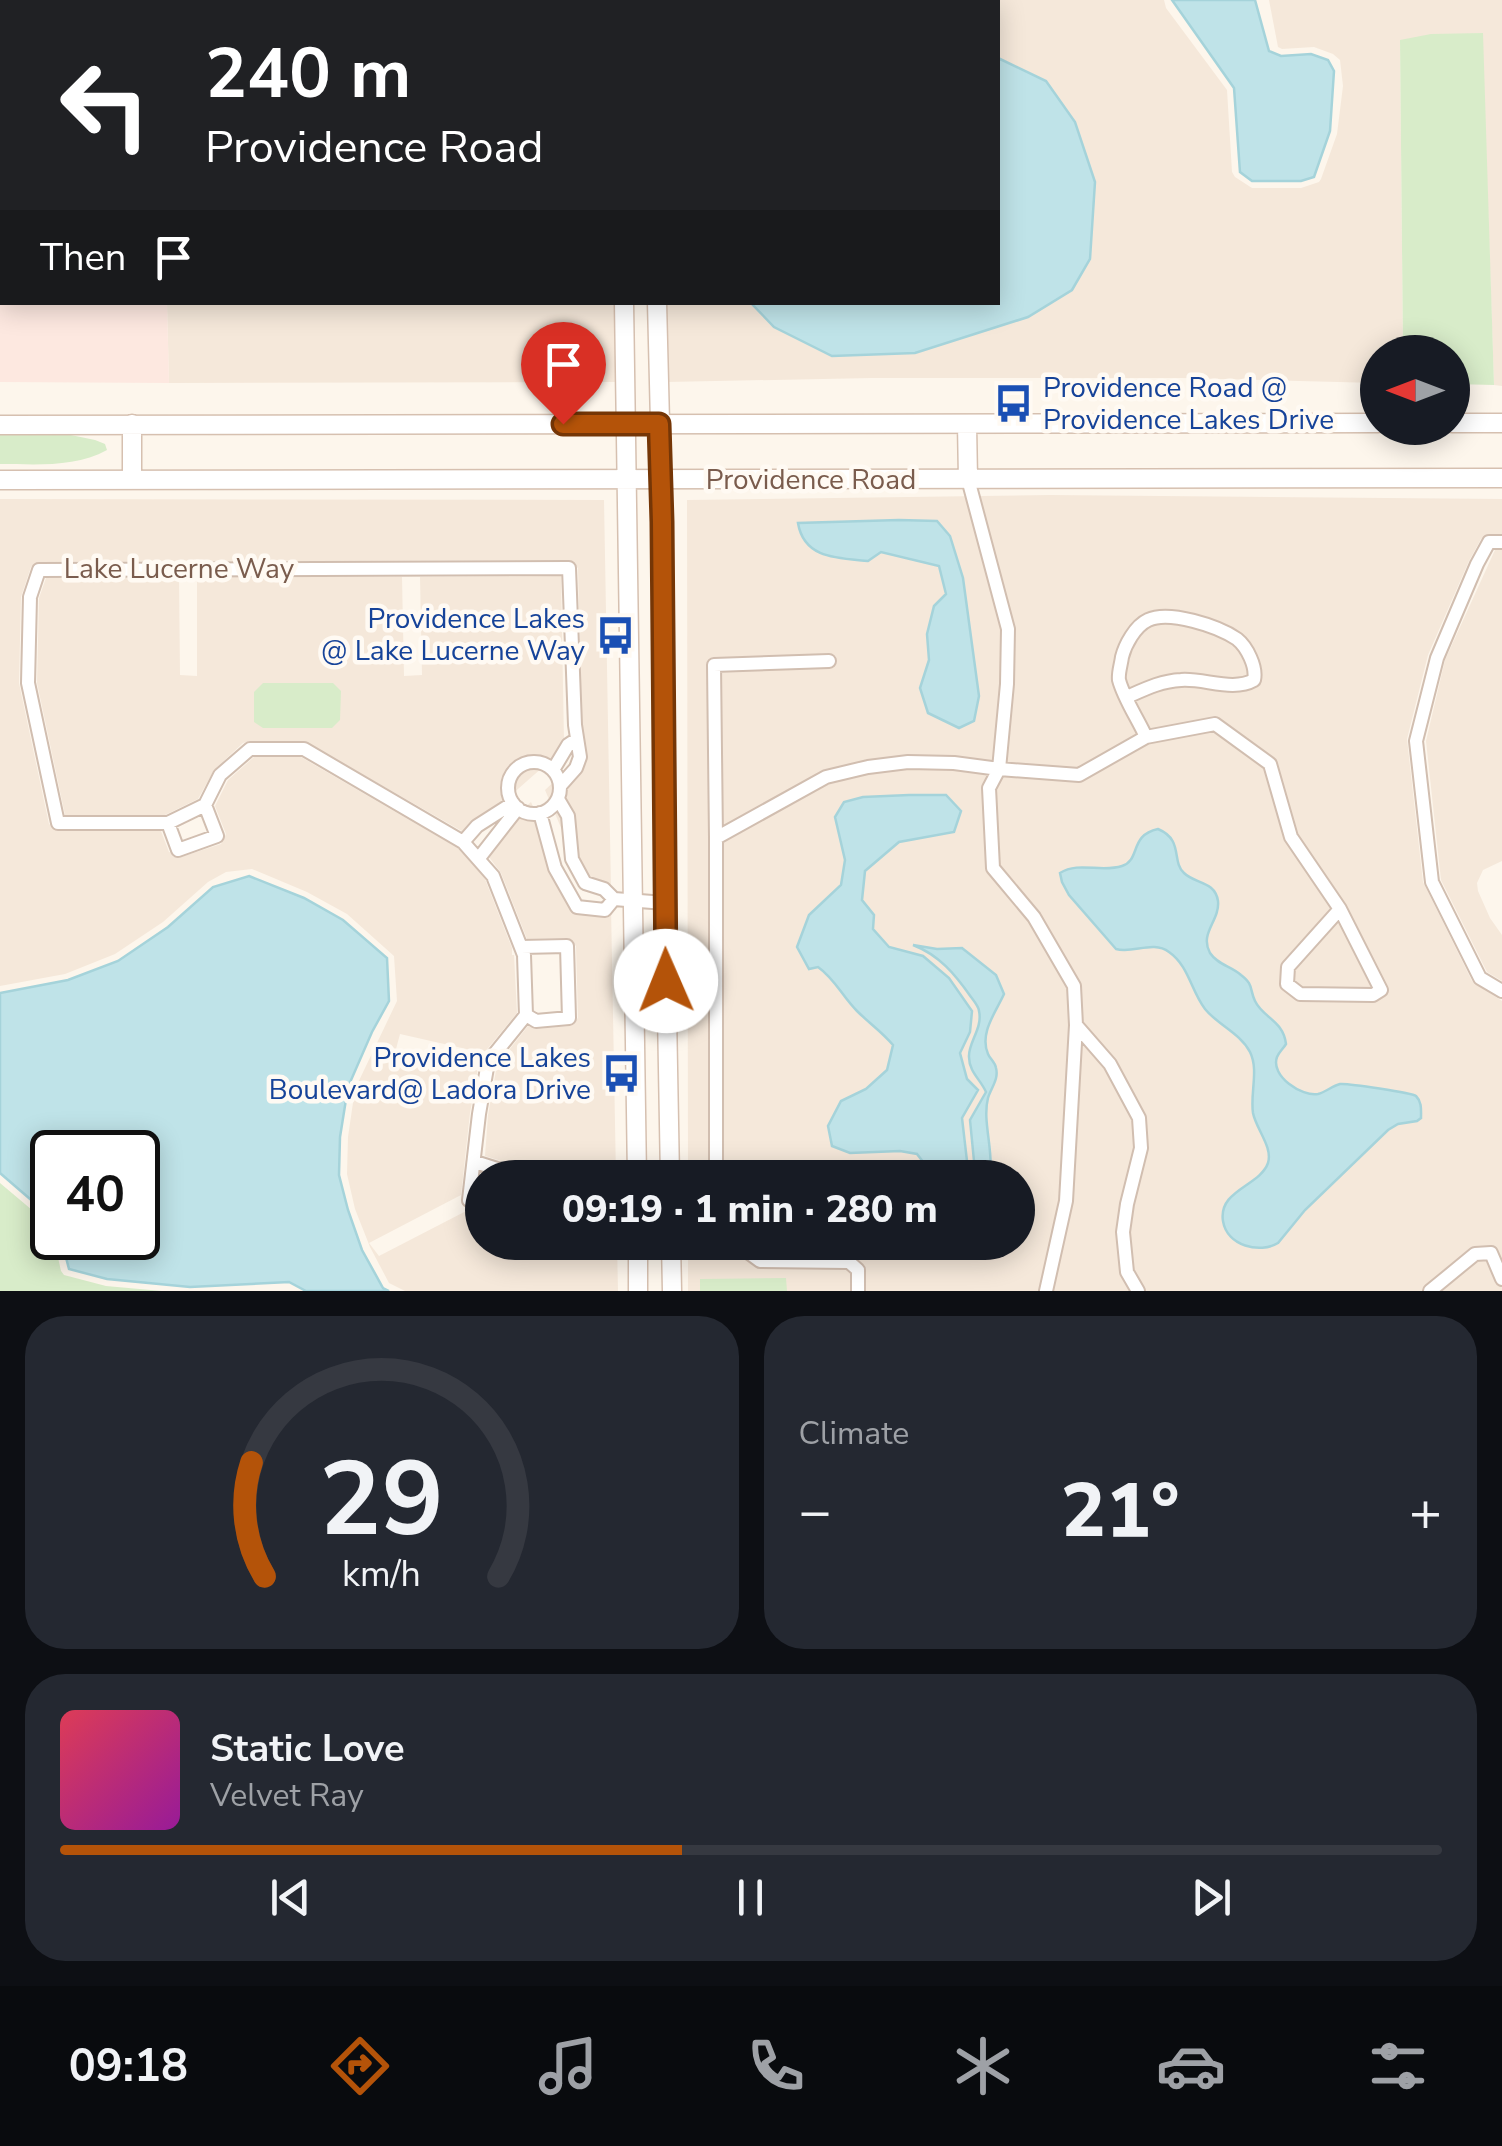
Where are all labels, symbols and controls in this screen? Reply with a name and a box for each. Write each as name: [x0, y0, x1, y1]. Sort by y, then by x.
text: 240 m: [205, 26, 411, 122]
icon: left: [40, 40, 170, 170]
text: Providence Road: [205, 117, 543, 178]
icon: arrive: [146, 230, 201, 285]
text: Then: [40, 232, 126, 283]
pin: [521, 322, 606, 425]
north arrow: [1360, 335, 1470, 445]
map controls: [1360, 335, 1470, 445]
icon: arrive: [536, 337, 591, 392]
place label: Providence Road @ Providence Lakes Drive: [1043, 369, 1334, 439]
bus stop icon: Providence Road @ Providence Lakes Drive: [992, 383, 1034, 425]
street label: Providence Road: [706, 461, 916, 499]
street label: Lake Lucerne Way: [64, 550, 295, 588]
place label: Providence Lakes @ Lake Lucerne Way: [321, 600, 586, 670]
bus stop icon: Providence Lakes @ Lake Lucerne Way: [594, 614, 636, 656]
position arrow: [614, 929, 718, 1033]
place label: Providence Lakes Boulevard@ Ladora Drive: [269, 1039, 591, 1109]
bus stop icon: Providence Lakes Boulevard@ Ladora Drive: [600, 1053, 642, 1095]
speed limit sign: 40: [30, 1130, 160, 1260]
text: 09:19 · 1 min · 280 m: [562, 1184, 938, 1235]
text: Climate: [799, 1412, 909, 1455]
text: 29: [319, 1429, 444, 1571]
text: 21°: [1061, 1460, 1180, 1562]
text: −: [799, 1474, 832, 1549]
text: +: [1409, 1474, 1442, 1549]
text: km/h: [342, 1550, 421, 1599]
text: Static Love: [210, 1723, 405, 1774]
text: Velvet Ray: [210, 1774, 364, 1817]
icon: previous: [263, 1870, 318, 1925]
icon: pause: [723, 1870, 778, 1925]
icon: next: [1184, 1870, 1239, 1925]
icon: directions: [325, 2031, 395, 2101]
icon: music: [533, 2031, 603, 2101]
icon: phone: [741, 2031, 811, 2101]
icon: climate: [948, 2031, 1018, 2101]
icon: car: [1156, 2031, 1226, 2101]
icon: filters: [1363, 2031, 1433, 2101]
text: 09:18: [69, 2036, 188, 2097]

